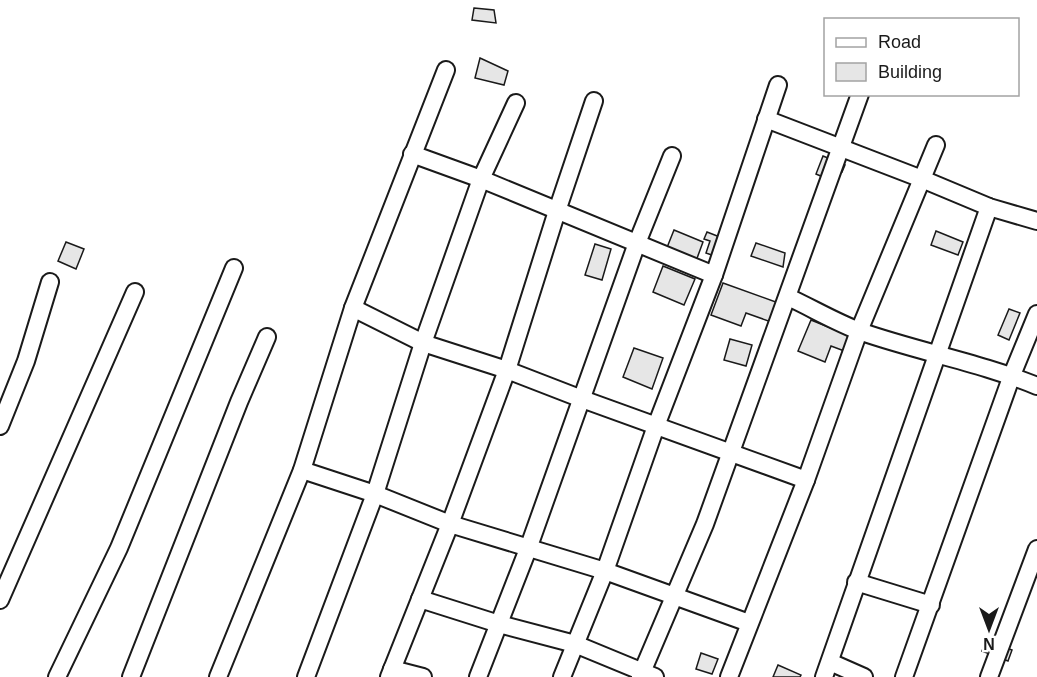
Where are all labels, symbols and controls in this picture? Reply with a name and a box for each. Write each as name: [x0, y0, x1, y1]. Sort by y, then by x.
legend: [824, 18, 1019, 96]
text: Road: [878, 32, 921, 52]
text: Building: [878, 62, 942, 82]
north arrow: [959, 599, 1019, 659]
text: N: [983, 635, 995, 652]

